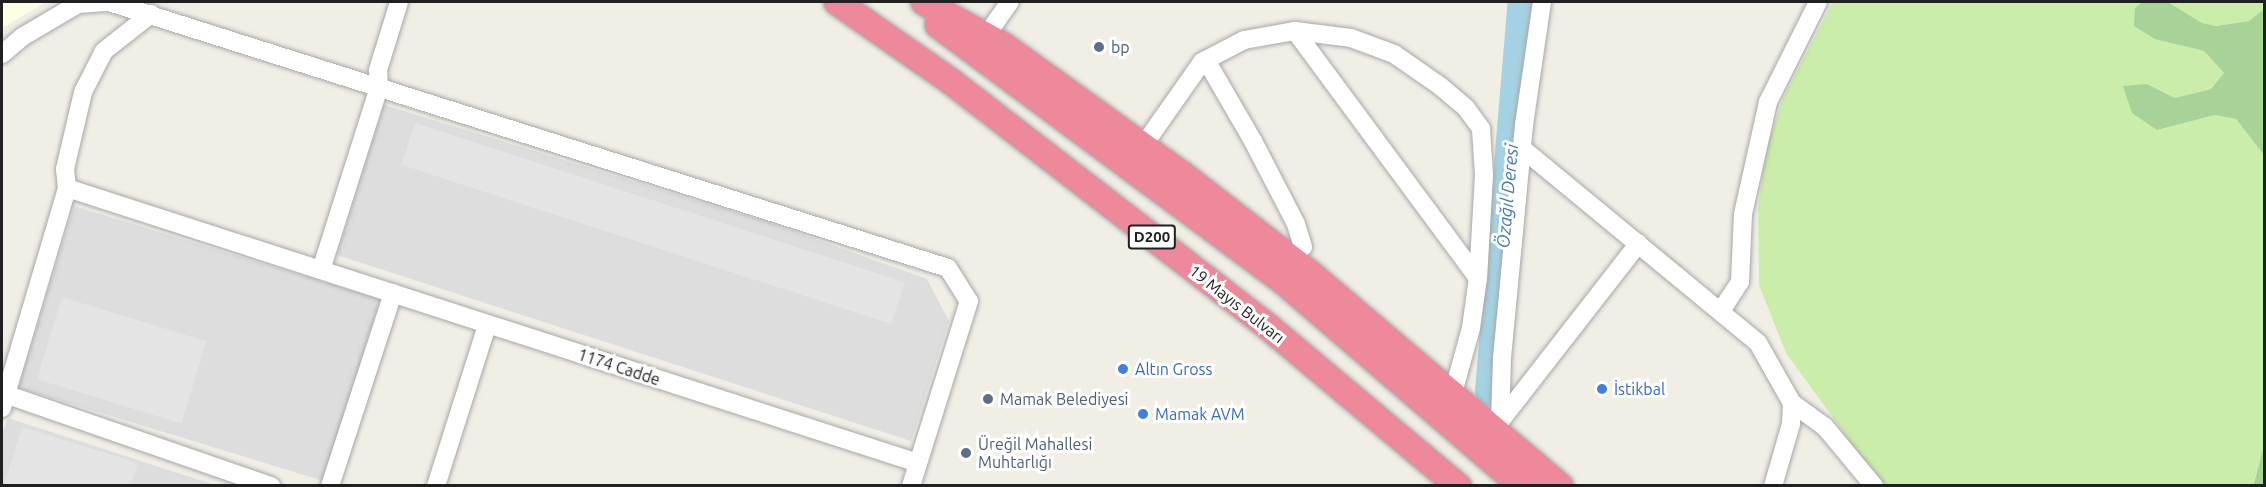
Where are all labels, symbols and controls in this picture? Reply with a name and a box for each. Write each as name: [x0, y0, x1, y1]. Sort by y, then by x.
place label: bp: [1111, 37, 1130, 57]
marker: bp: [1092, 40, 1106, 54]
water label: Özağıl Deresi: [1492, 143, 1522, 249]
road number: D200: [1126, 225, 1178, 249]
street label: 19 Mayıs Bulvarı: [1186, 261, 1288, 347]
street label: 1174 Cadde: [575, 345, 663, 389]
place label: Altın Gross: [1135, 359, 1212, 379]
marker: Altın Gross: [1116, 362, 1130, 376]
place label: İstikbal: [1614, 379, 1665, 399]
marker: İstikbal: [1595, 382, 1609, 396]
place label: Mamak Belediyesi: [1000, 389, 1128, 409]
marker: Mamak Belediyesi: [981, 392, 995, 406]
place label: Mamak AVM: [1155, 404, 1245, 424]
marker: Mamak AVM: [1136, 407, 1150, 421]
place label: Üreğil Mahallesi Muhtarlığı: [978, 434, 1092, 472]
marker: Üreğil Mahallesi Muhtarlığı: [959, 446, 973, 460]

